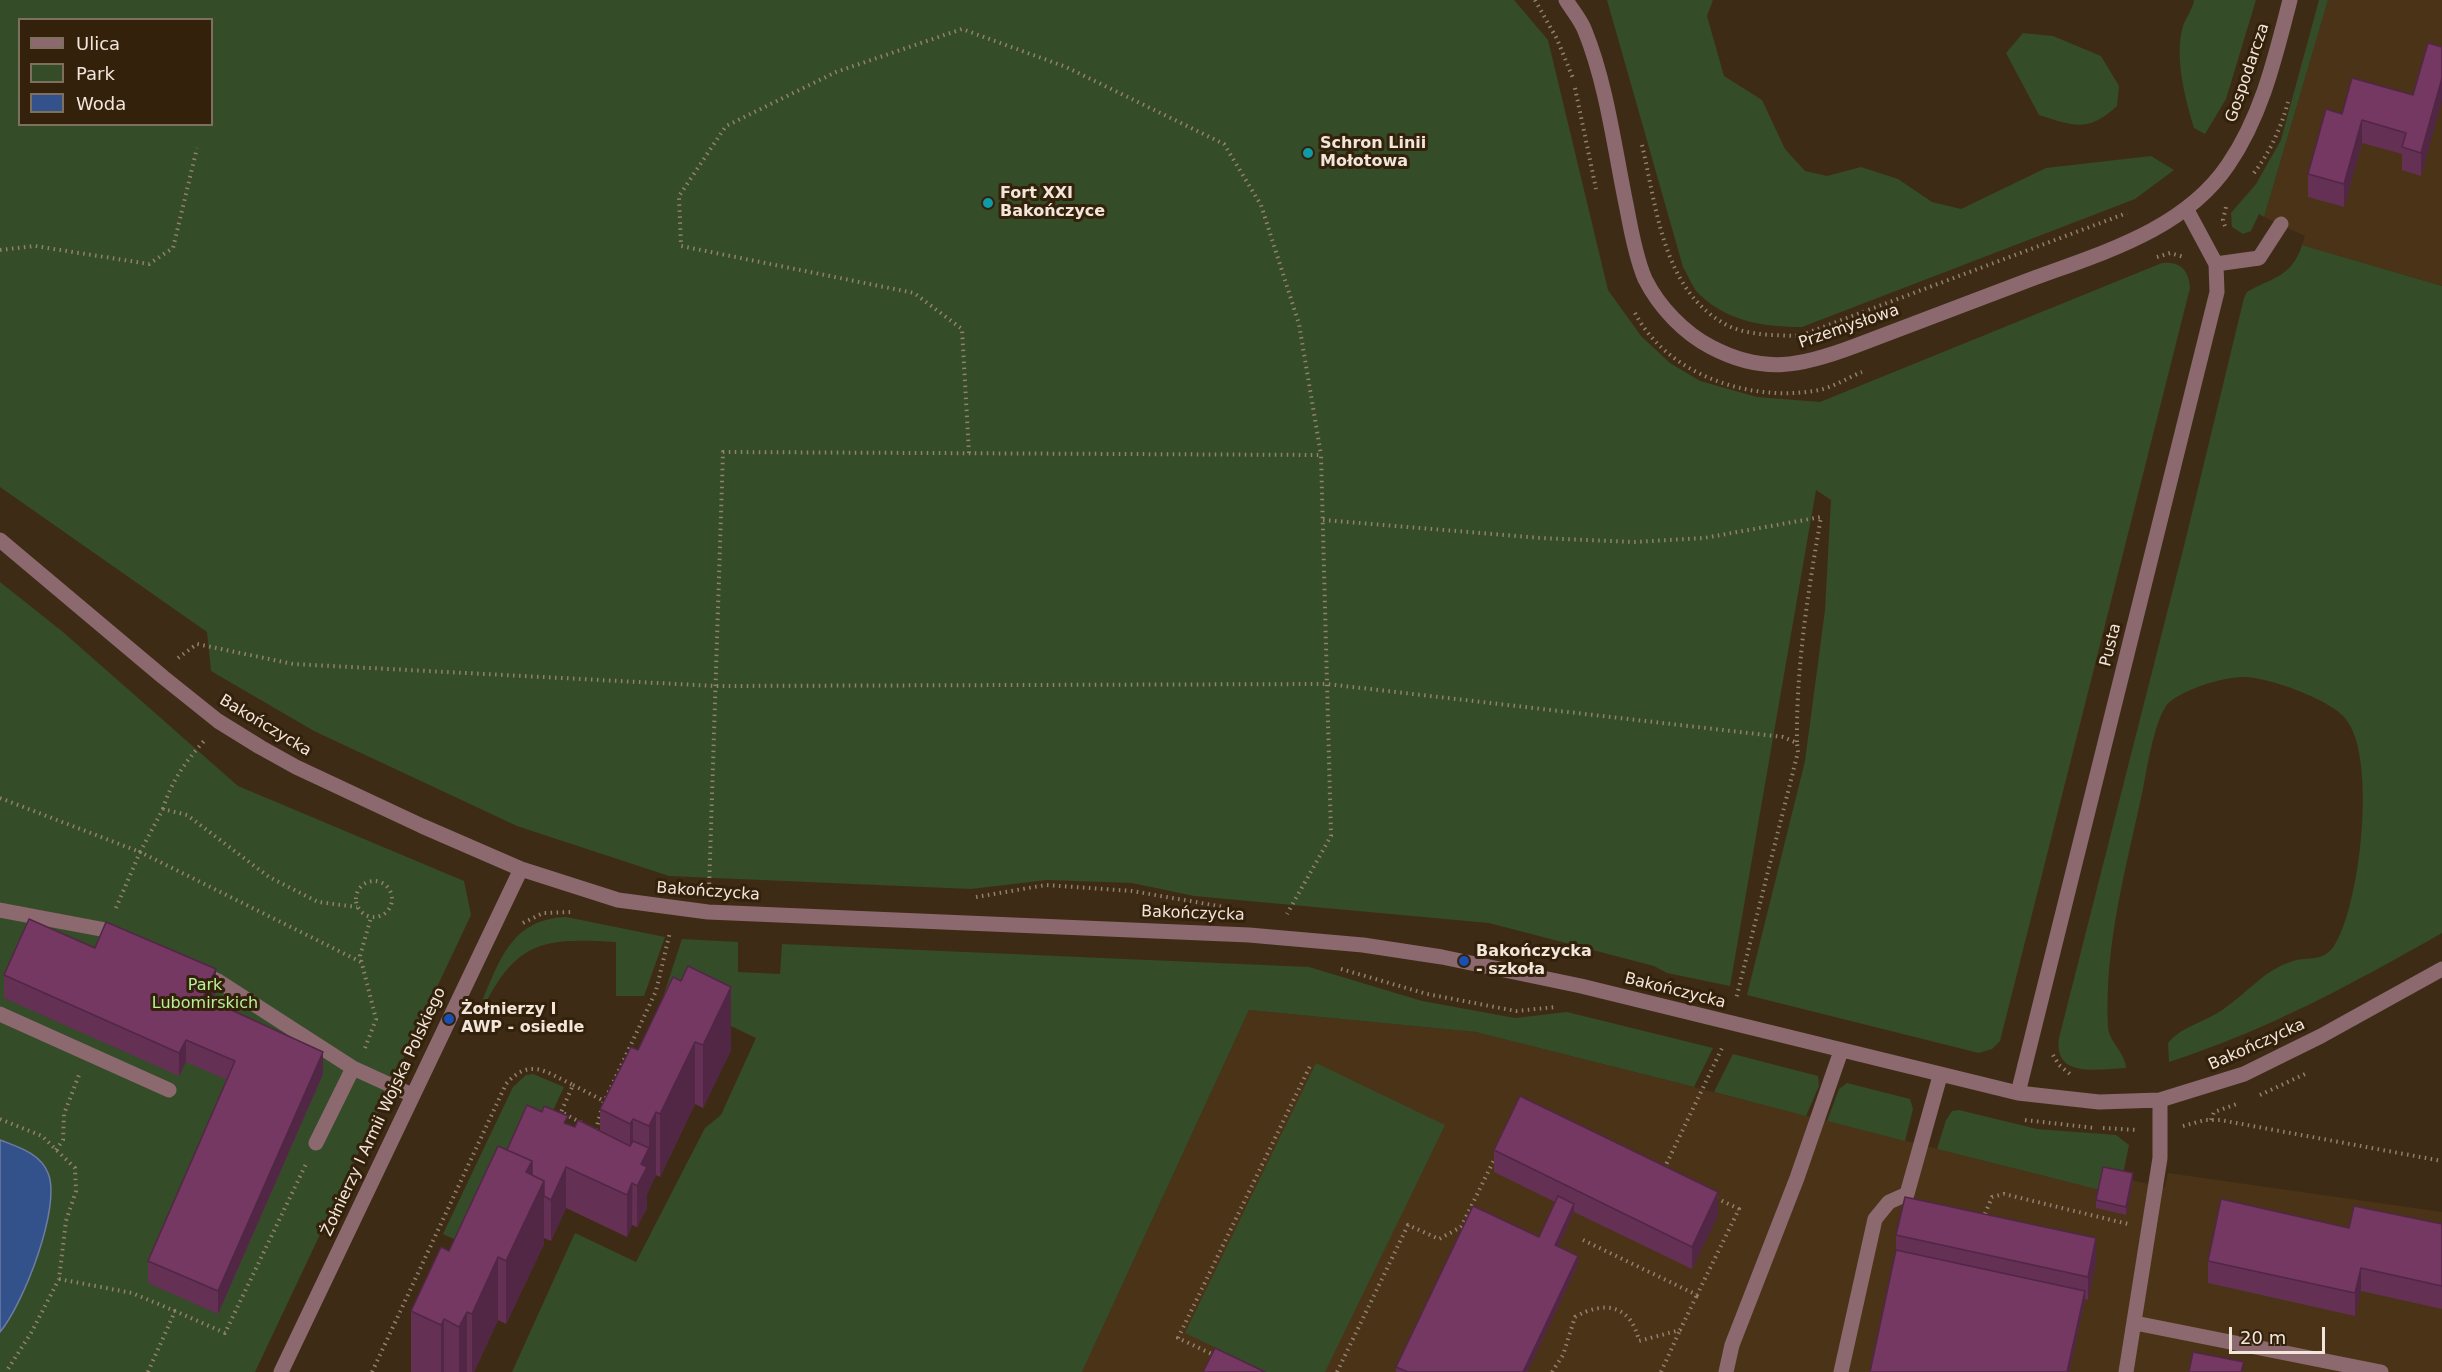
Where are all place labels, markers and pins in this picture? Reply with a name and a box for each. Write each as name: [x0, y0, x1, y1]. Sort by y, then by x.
place label: Schron Linii Mołotowa: [1320, 134, 1426, 172]
marker: Schron Linii Mołotowa: [1301, 146, 1315, 160]
place label: Fort XXI Bakończyce: [1000, 184, 1105, 222]
marker: Fort XXI Bakończyce: [981, 196, 995, 210]
place label: Bakończycka - szkoła: [1476, 942, 1592, 980]
marker: Bakończycka - szkoła: [1457, 954, 1471, 968]
place label: Żołnierzy I AWP - osiedle: [461, 1000, 584, 1038]
marker: Żołnierzy I AWP - osiedle: [442, 1012, 456, 1026]

